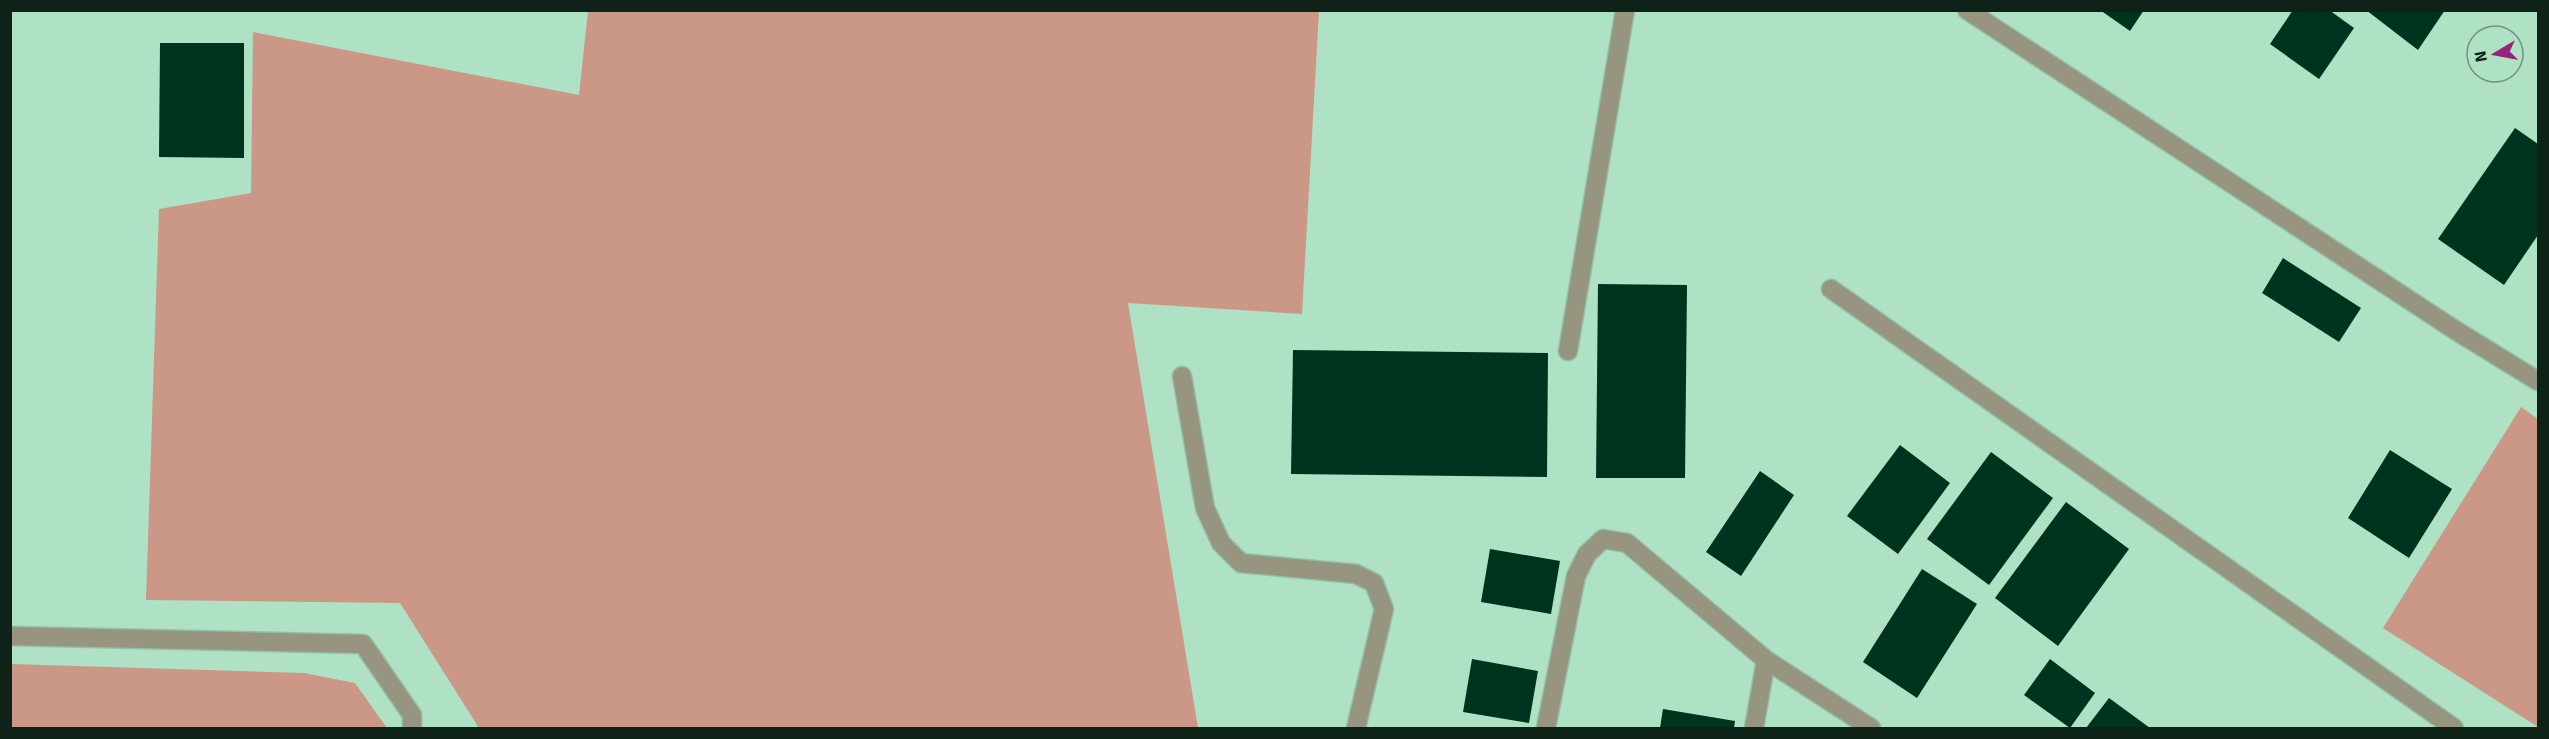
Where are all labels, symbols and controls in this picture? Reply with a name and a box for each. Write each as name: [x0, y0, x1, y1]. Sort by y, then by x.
north arrow: [2465, 24, 2525, 84]
text: N: [2470, 49, 2492, 64]

